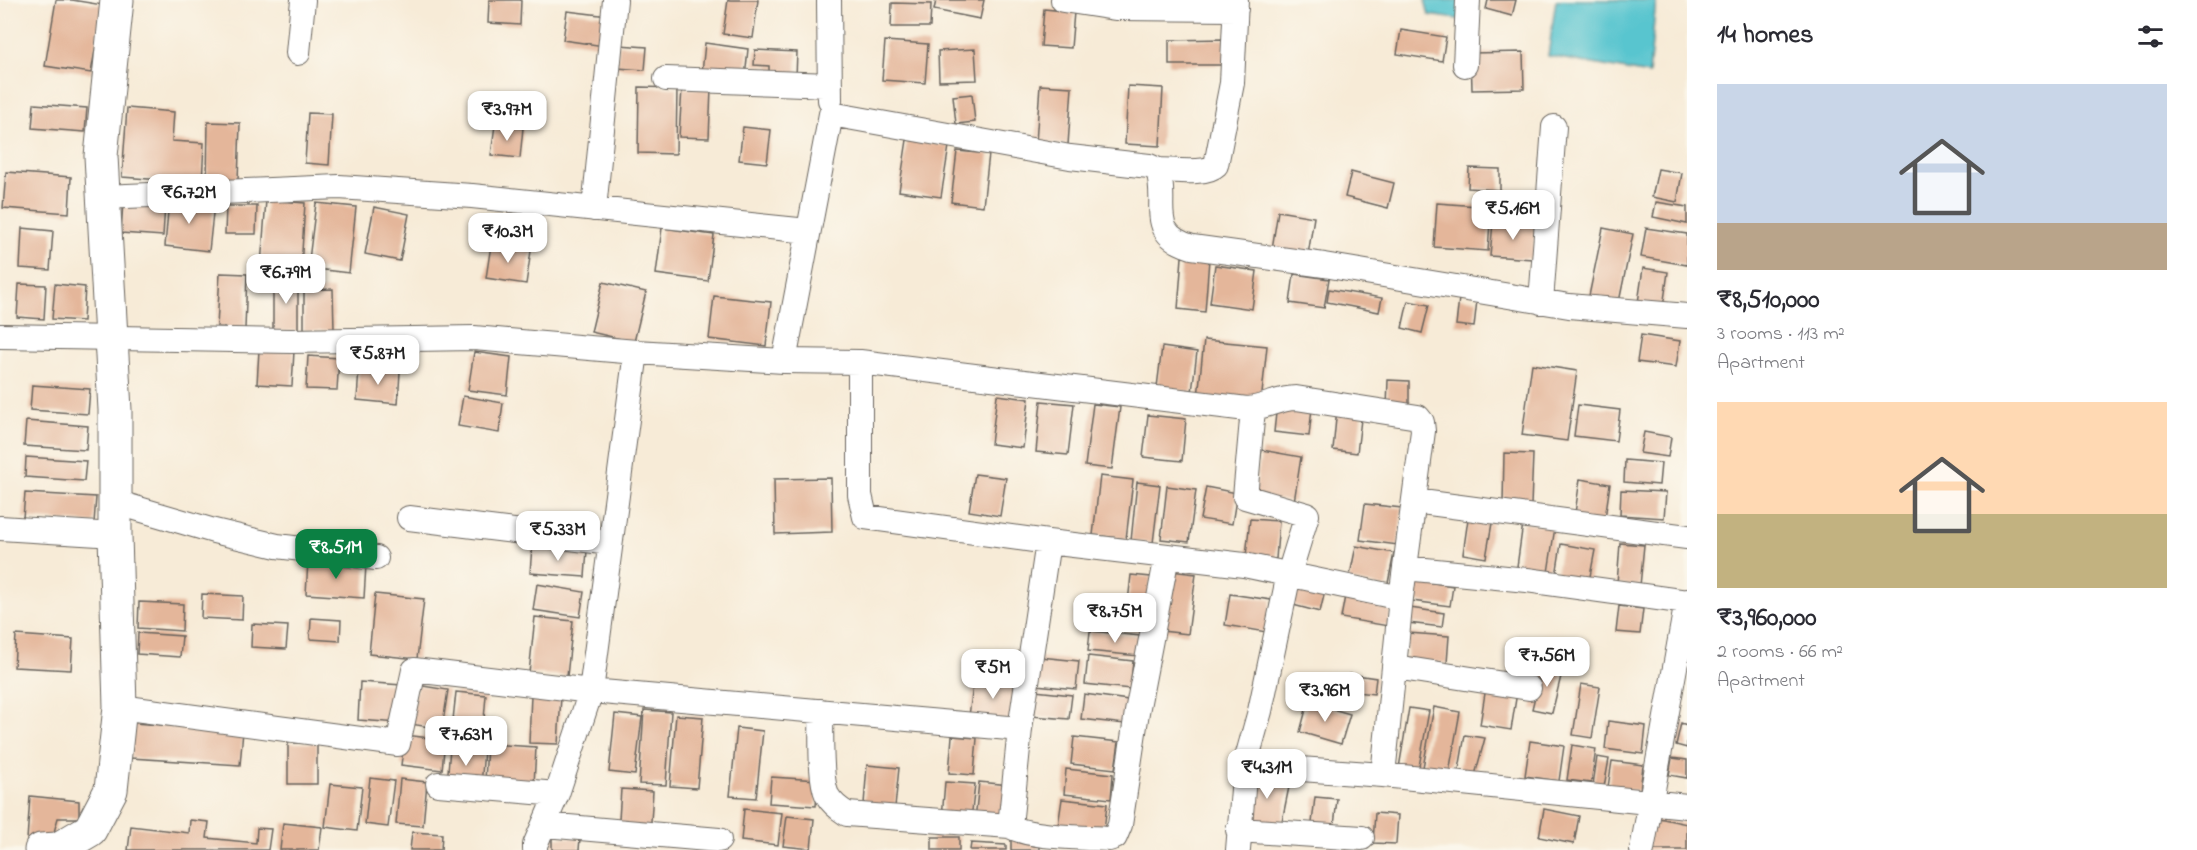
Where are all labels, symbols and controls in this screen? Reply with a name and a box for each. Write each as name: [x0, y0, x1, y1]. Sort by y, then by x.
text: 14 homes: [1717, 17, 1813, 55]
icon: filters: [2134, 20, 2167, 53]
pin: ₹3.97M: [458, 91, 556, 142]
text: ₹3.97M: [482, 96, 532, 125]
icon: home: [1888, 123, 1996, 231]
pin: ₹6.72M: [140, 174, 238, 225]
text: ₹6.72M: [161, 179, 217, 208]
pin: ₹5.16M: [1464, 190, 1562, 241]
text: ₹5.16M: [1486, 195, 1540, 224]
pin: ₹10.3M: [459, 213, 557, 264]
text: ₹10.3M: [482, 218, 534, 247]
pin: ₹6.79M: [237, 254, 335, 305]
text: ₹6.79M: [260, 259, 312, 288]
text: ₹8,510,000: [1717, 282, 1819, 320]
text: 3 rooms · 113 m²: [1717, 320, 1845, 349]
pin: ₹5.87M: [329, 335, 427, 386]
text: ₹5.87M: [350, 340, 406, 369]
text: Apartment: [1717, 349, 1805, 378]
icon: home: [1888, 441, 1996, 549]
pin: ₹5.33M: [509, 511, 607, 562]
text: ₹5.33M: [530, 516, 586, 545]
pin: ₹8.51M: [287, 529, 385, 580]
text: ₹8.51M: [309, 534, 363, 563]
pin: ₹8.75M: [1066, 593, 1164, 644]
text: ₹8.75M: [1087, 598, 1143, 627]
text: ₹3,960,000: [1717, 600, 1816, 638]
pin: ₹7.56M: [1498, 637, 1596, 688]
text: 2 rooms · 66 m²: [1717, 638, 1843, 667]
text: ₹7.56M: [1519, 642, 1575, 671]
pin: ₹5M: [964, 649, 1022, 700]
text: ₹5M: [975, 654, 1011, 683]
text: Apartment: [1717, 667, 1805, 696]
pin: ₹3.96M: [1276, 672, 1374, 723]
text: ₹3.96M: [1299, 677, 1351, 706]
pin: ₹7.63M: [417, 716, 515, 767]
text: ₹7.63M: [439, 721, 493, 750]
pin: ₹4.31M: [1218, 749, 1316, 800]
text: ₹4.31M: [1241, 754, 1293, 783]

